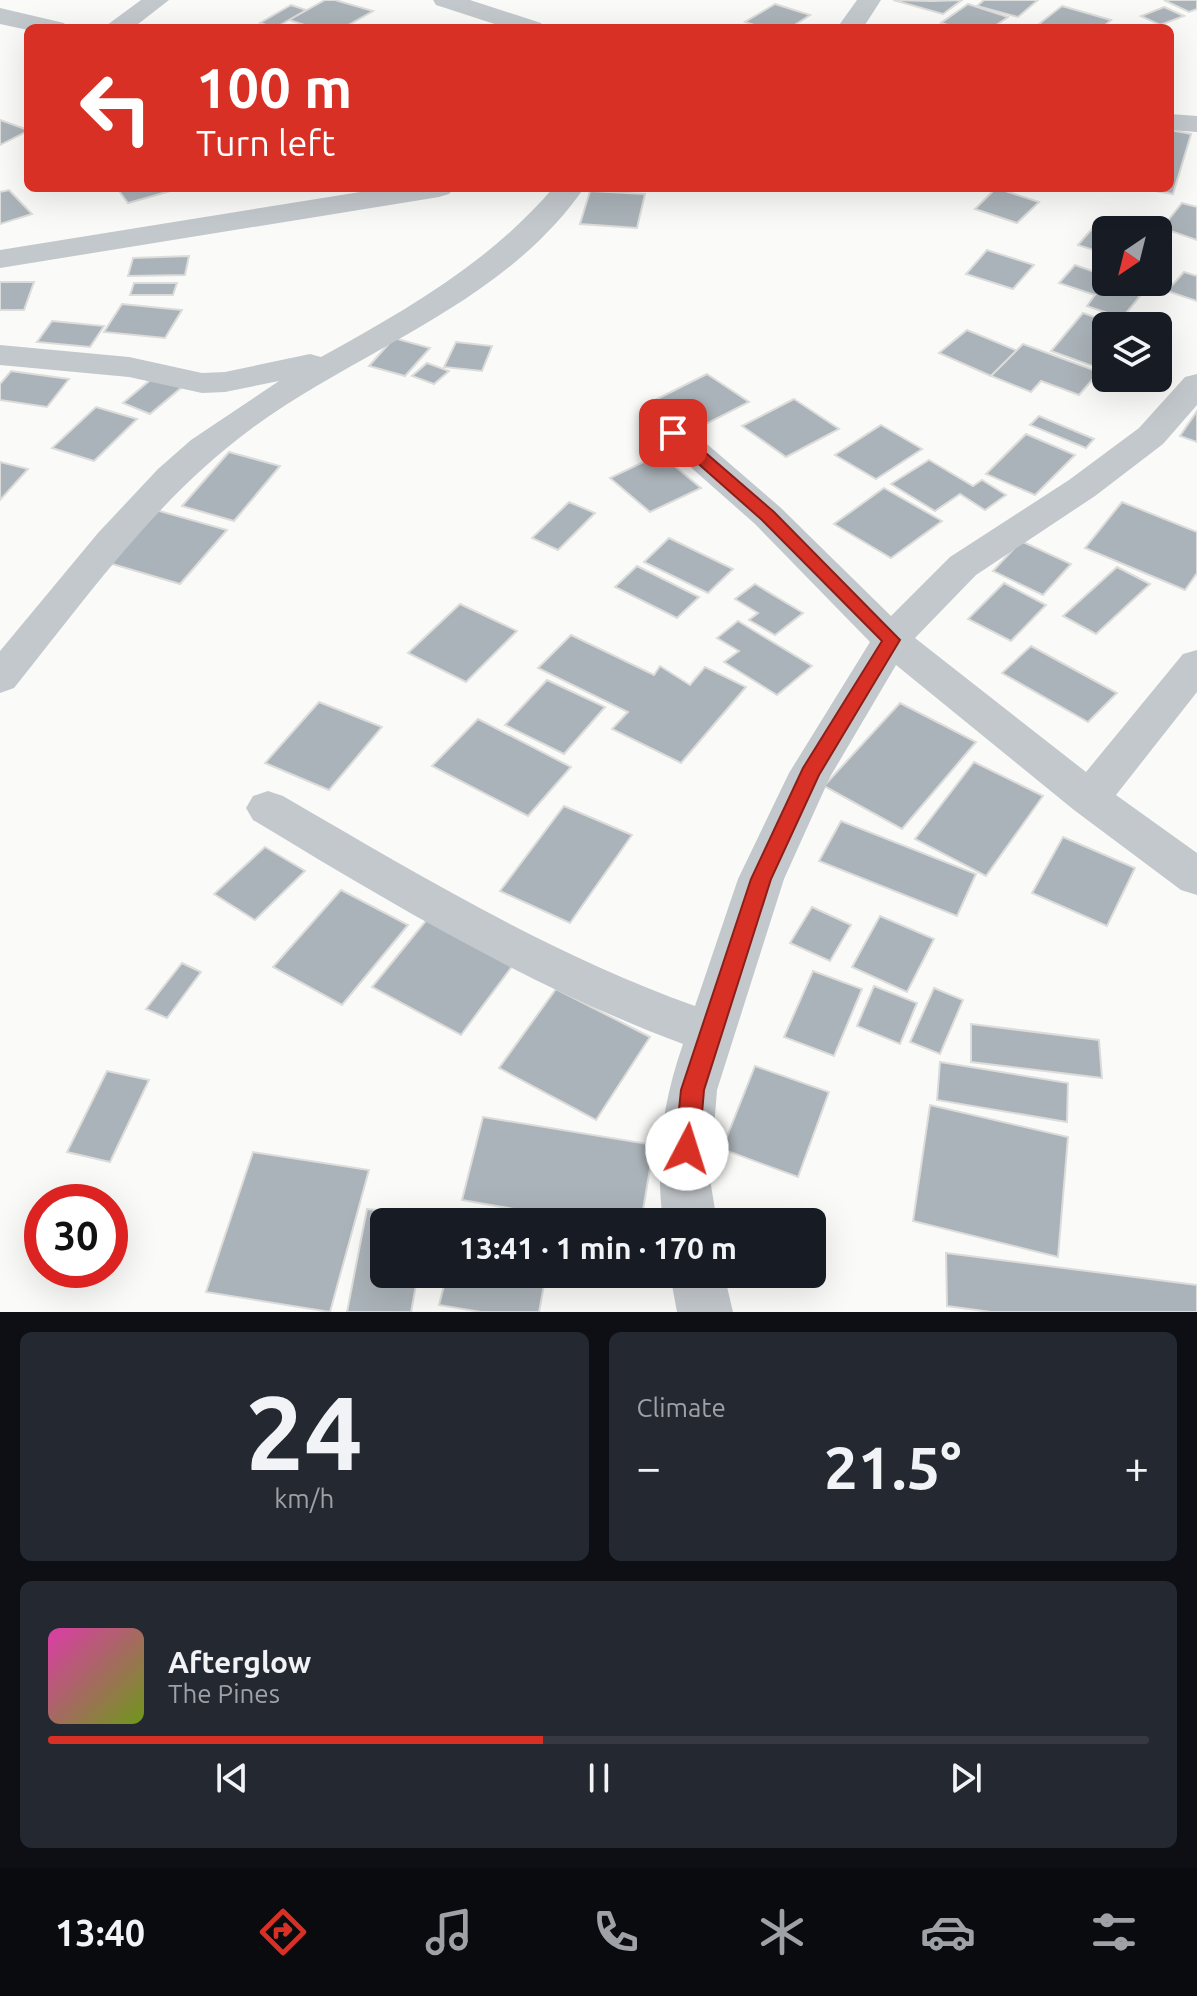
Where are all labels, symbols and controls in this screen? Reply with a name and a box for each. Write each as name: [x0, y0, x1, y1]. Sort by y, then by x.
icon: left: [64, 56, 168, 160]
text: 100 m: [196, 56, 352, 119]
text: Turn left: [196, 122, 335, 163]
north arrow: [1092, 216, 1172, 296]
map controls: [1092, 216, 1172, 392]
button: layers: [1092, 312, 1172, 392]
pin: [639, 399, 707, 467]
icon: arrive: [651, 411, 695, 455]
position arrow: [645, 1107, 729, 1191]
speed limit sign: 30: [24, 1184, 128, 1288]
text: 13:41 · 1 min · 170 m: [459, 1231, 737, 1265]
text: 24: [246, 1373, 363, 1490]
text: Climate: [637, 1393, 726, 1422]
text: 21.5°: [824, 1433, 961, 1500]
text: −: [637, 1442, 661, 1491]
text: +: [1124, 1442, 1149, 1491]
text: km/h: [274, 1484, 334, 1513]
text: Afterglow: [168, 1645, 311, 1679]
text: The Pines: [168, 1679, 280, 1708]
icon: previous: [210, 1756, 254, 1800]
icon: pause: [577, 1756, 621, 1800]
icon: next: [944, 1756, 988, 1800]
icon: directions: [255, 1904, 311, 1960]
icon: music: [421, 1904, 477, 1960]
icon: phone: [588, 1904, 644, 1960]
icon: climate: [754, 1904, 810, 1960]
icon: car: [920, 1904, 976, 1960]
icon: filters: [1086, 1904, 1142, 1960]
text: 13:40: [55, 1912, 145, 1953]

